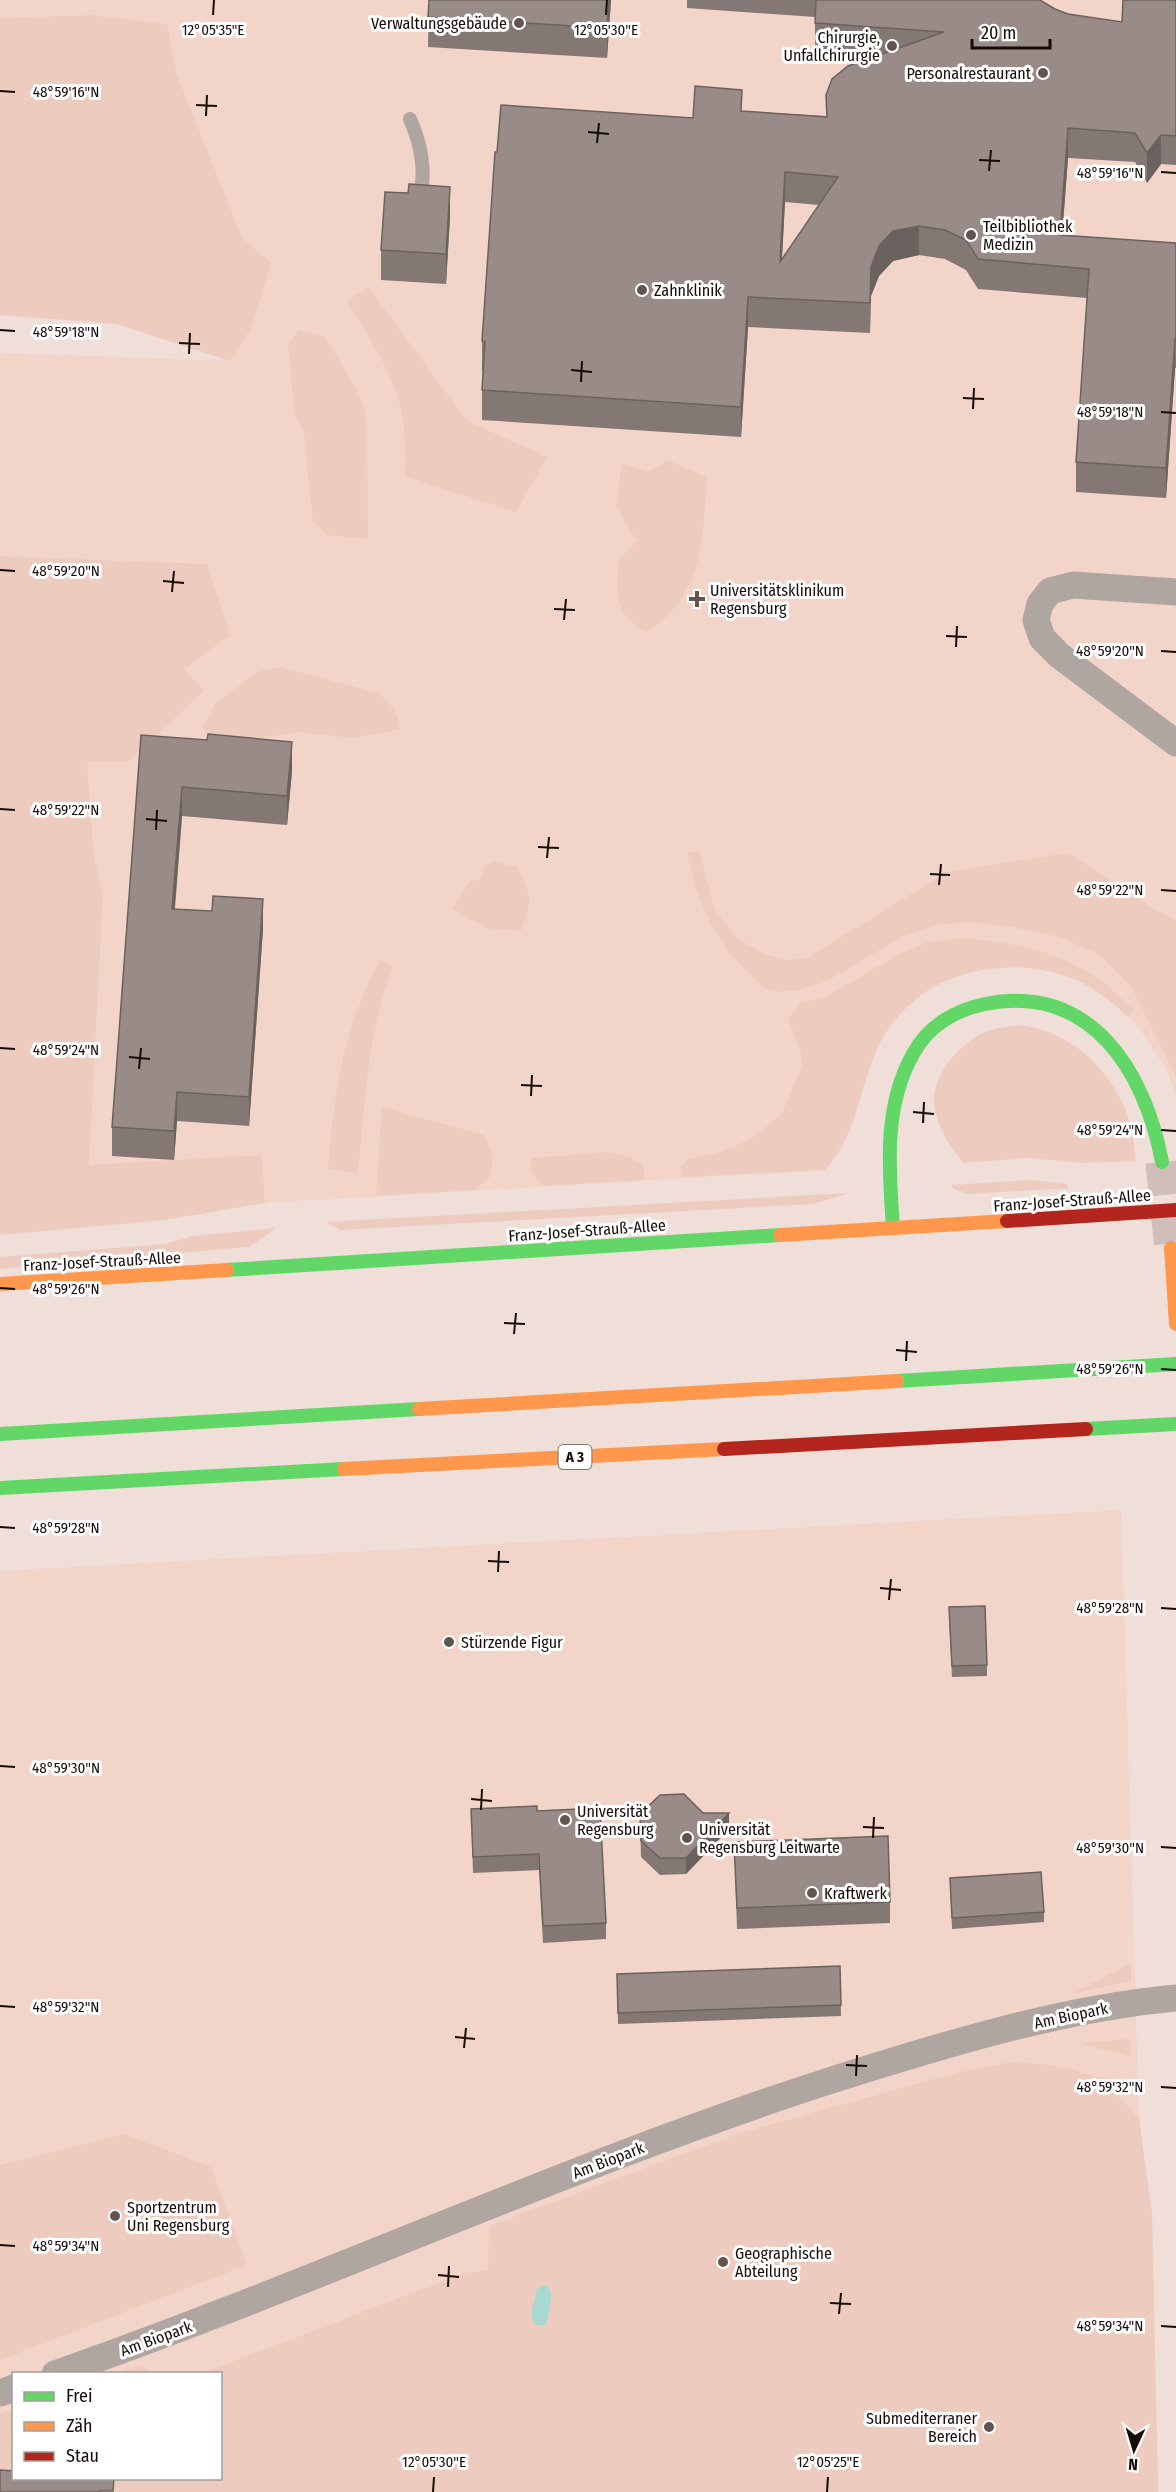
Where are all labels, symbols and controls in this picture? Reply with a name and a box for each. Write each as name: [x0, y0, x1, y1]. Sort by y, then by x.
scale bar: [972, 12, 1050, 50]
place label: Verwaltungsgebäude: [371, 14, 507, 33]
marker: Verwaltungsgebäude: [512, 16, 526, 30]
text: 12°05'35"E: [182, 21, 244, 39]
text: 12°05'30"E: [574, 21, 638, 39]
text: 20 m: [981, 22, 1016, 44]
place label: Chirurgie, Unfallchirurgie: [783, 28, 880, 65]
marker: Chirurgie, Unfallchirurgie: [885, 39, 899, 53]
place label: Personalrestaurant: [906, 64, 1032, 83]
marker: Personalrestaurant: [1036, 66, 1050, 80]
text: 48°59'16"N: [33, 83, 99, 101]
text: 48°59'16"N: [1077, 164, 1143, 182]
place label: Teilbibliothek Medizin: [983, 217, 1073, 254]
marker: Teilbibliothek Medizin: [964, 228, 978, 242]
place label: Zahnklinik: [654, 281, 722, 300]
marker: Zahnklinik: [635, 283, 649, 297]
text: 48°59'18"N: [33, 323, 99, 341]
text: 48°59'18"N: [1077, 403, 1143, 421]
text: 48°59'20"N: [32, 562, 100, 580]
place label: Universitätsklinikum Regensburg: [710, 581, 844, 618]
marker: Universitätsklinikum Regensburg: [688, 590, 706, 608]
text: 48°59'20"N: [1076, 642, 1144, 660]
text: 48°59'22"N: [33, 801, 99, 819]
text: 48°59'22"N: [1077, 881, 1143, 899]
text: 48°59'24"N: [33, 1041, 99, 1059]
text: 48°59'24"N: [1077, 1121, 1143, 1139]
street label: Franz-Josef-Strauß-Allee: [993, 1186, 1152, 1215]
street label: Franz-Josef-Strauß-Allee: [508, 1216, 667, 1245]
street label: Franz-Josef-Strauß-Allee: [23, 1248, 181, 1275]
text: 48°59'26"N: [32, 1280, 100, 1298]
text: 48°59'26"N: [1076, 1360, 1144, 1378]
road number: A 3: [558, 1445, 592, 1469]
text: 48°59'28"N: [32, 1519, 100, 1537]
text: 48°59'28"N: [1076, 1599, 1144, 1617]
place label: Stürzende Figur: [461, 1633, 563, 1652]
marker: Stürzende Figur: [442, 1635, 456, 1649]
text: 48°59'30"N: [32, 1759, 100, 1777]
place label: Universität Regensburg: [577, 1802, 654, 1839]
marker: Universität Regensburg: [558, 1813, 572, 1827]
place label: Universität Regensburg Leitwarte: [699, 1820, 840, 1857]
marker: Universität Regensburg Leitwarte: [680, 1831, 694, 1845]
text: 48°59'30"N: [1076, 1839, 1144, 1857]
place label: Kraftwerk: [824, 1884, 887, 1903]
marker: Kraftwerk: [805, 1886, 819, 1900]
text: 48°59'32"N: [33, 1998, 99, 2016]
street label: Am Biopark: [1032, 1998, 1110, 2033]
text: 48°59'32"N: [1077, 2078, 1143, 2096]
street label: Am Biopark: [570, 2138, 647, 2183]
place label: Sportzentrum Uni Regensburg: [127, 2198, 230, 2235]
marker: Sportzentrum Uni Regensburg: [108, 2209, 122, 2223]
text: 48°59'34"N: [33, 2237, 99, 2255]
place label: Geographische Abteilung: [735, 2244, 832, 2281]
marker: Geographische Abteilung: [716, 2255, 730, 2269]
street label: Am Biopark: [118, 2317, 195, 2360]
text: 48°59'34"N: [1077, 2317, 1143, 2335]
legend: [12, 2372, 222, 2480]
text: Frei: [66, 2385, 92, 2407]
place label: Submediterraner Bereich: [866, 2409, 977, 2446]
text: Zäh: [66, 2415, 93, 2437]
marker: Submediterraner Bereich: [982, 2420, 996, 2434]
north arrow: [1104, 2420, 1164, 2480]
text: Stau: [66, 2445, 99, 2467]
text: 12°05'30"E: [402, 2453, 466, 2471]
text: 12°05'25"E: [797, 2453, 859, 2471]
text: N: [1128, 2455, 1138, 2474]

